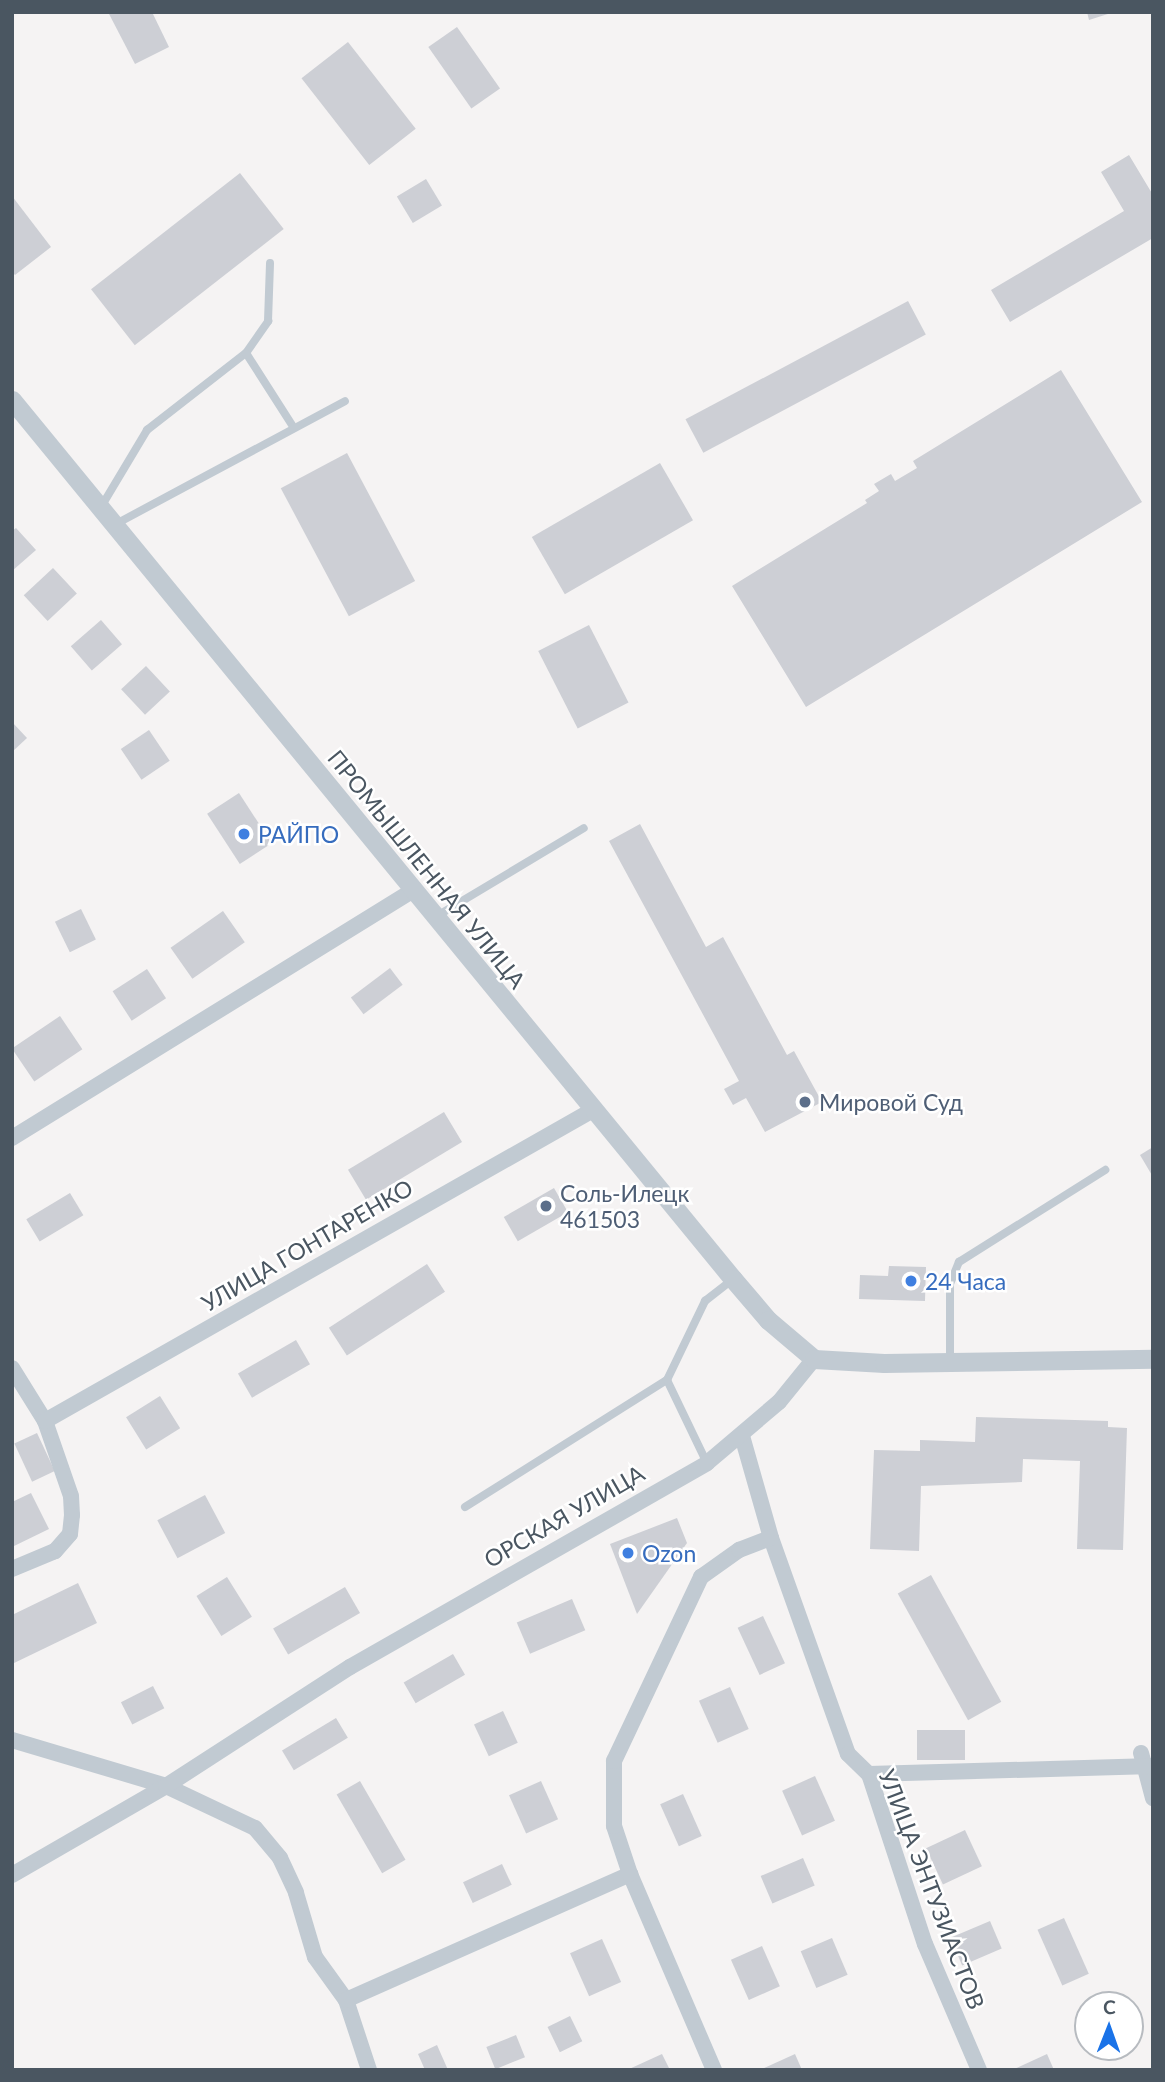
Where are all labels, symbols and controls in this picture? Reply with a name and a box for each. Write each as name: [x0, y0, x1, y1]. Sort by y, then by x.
street label: ПРОМЫШЛЕННАЯ УЛИЦА: [322, 744, 532, 994]
place label: РАЙПО: [258, 820, 339, 848]
marker: РАЙПО: [236, 826, 252, 842]
place label: Мировой Суд: [819, 1088, 963, 1116]
marker: Мировой Суд: [797, 1094, 813, 1110]
street label: УЛИЦА ГОНТАРЕНКО: [196, 1173, 418, 1317]
place label: Соль-Илецк 461503: [560, 1179, 689, 1233]
marker: Соль-Илецк 461503: [538, 1198, 554, 1214]
place label: 24 Часа: [925, 1267, 1006, 1295]
marker: 24 Часа: [903, 1273, 919, 1289]
street label: ОРСКАЯ УЛИЦА: [479, 1459, 649, 1573]
place label: Ozon: [642, 1539, 696, 1567]
marker: Ozon: [620, 1545, 636, 1561]
street label: УЛИЦА ЭНТУЗИАСТОВ: [873, 1765, 991, 2013]
north arrow: [1074, 1991, 1144, 2061]
text: С: [1103, 1995, 1116, 2018]

